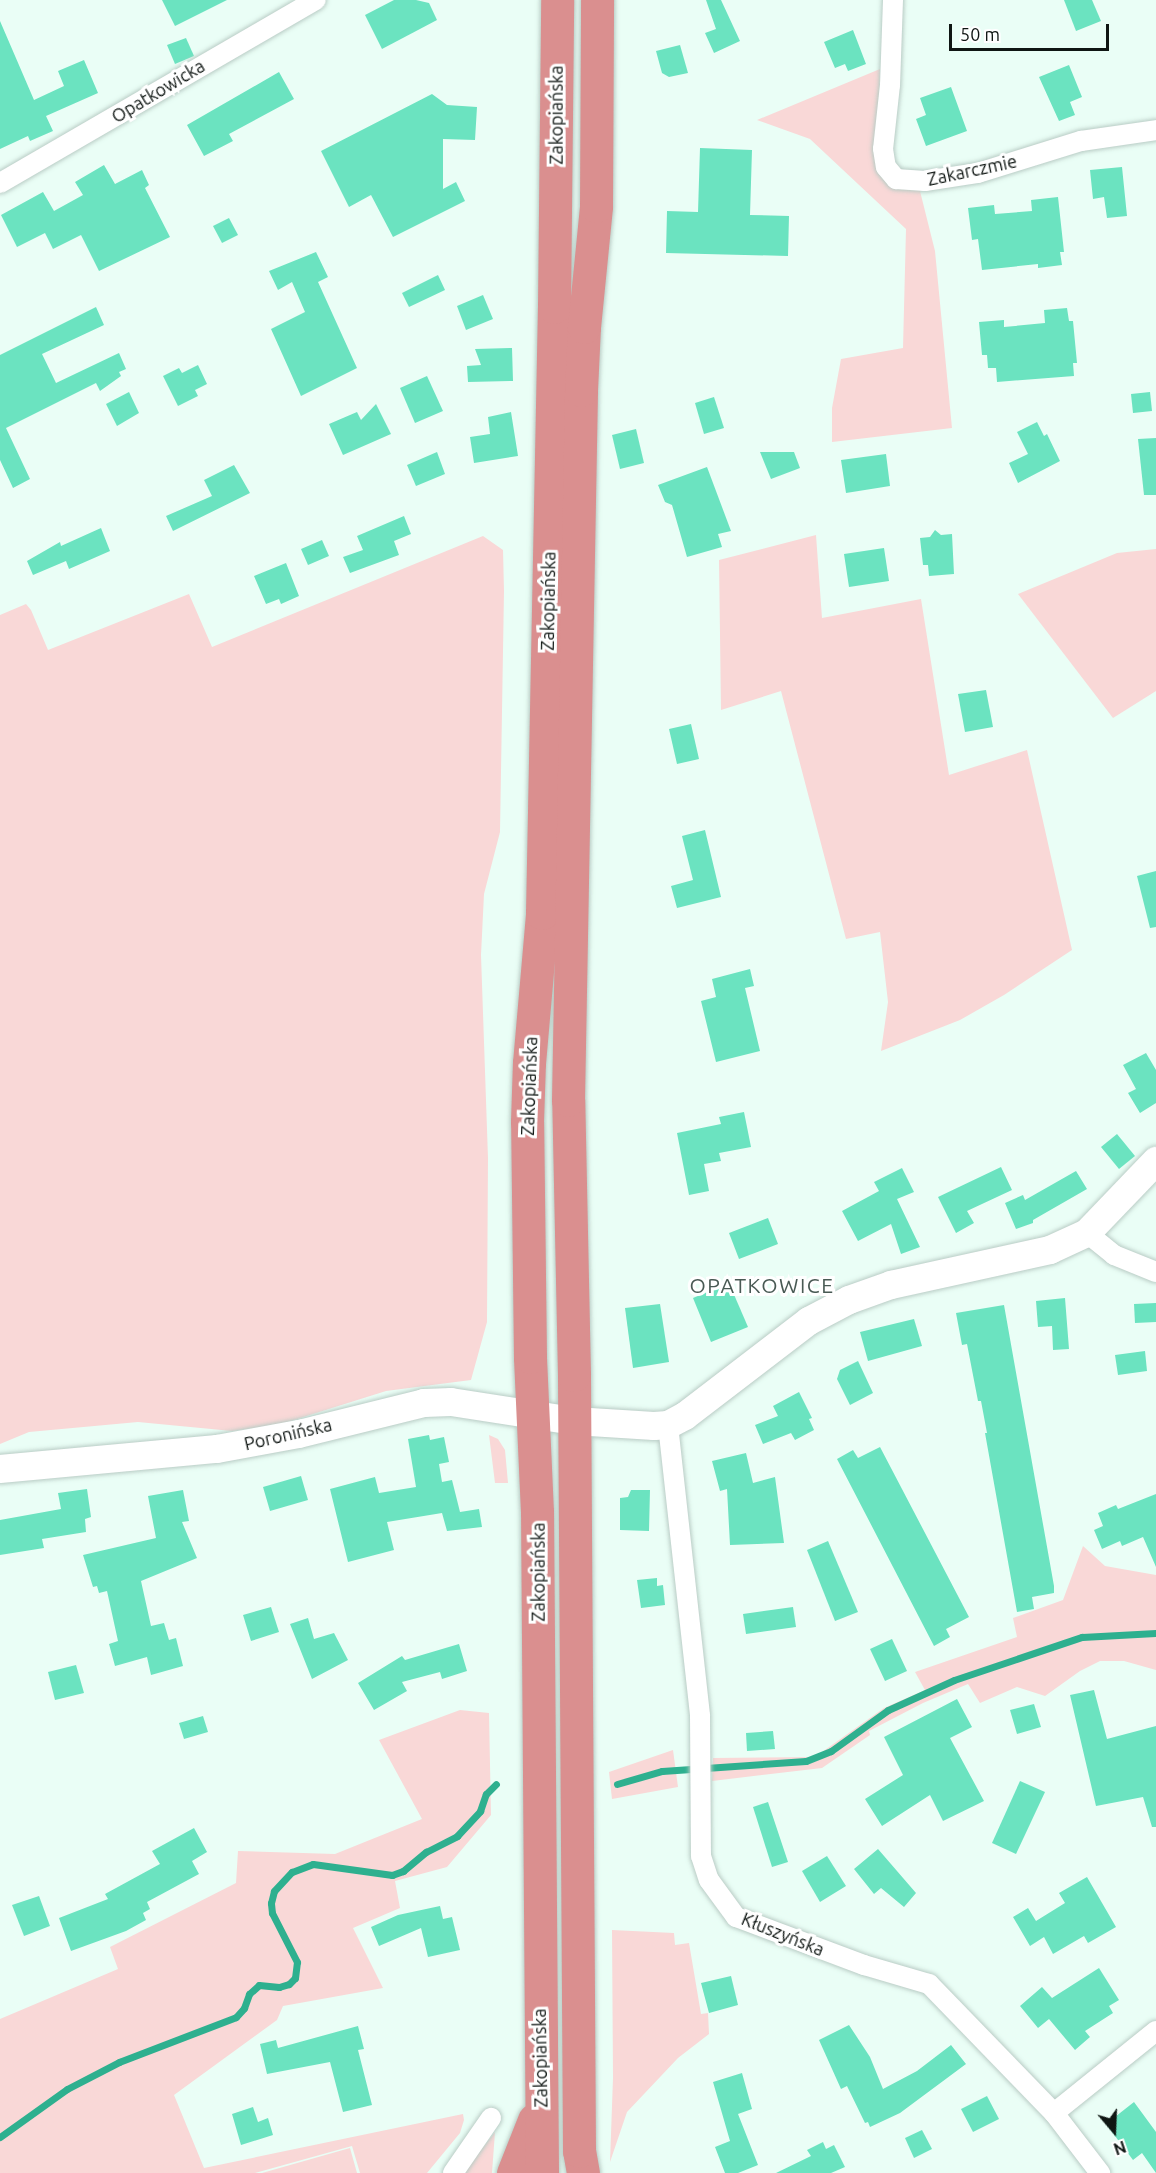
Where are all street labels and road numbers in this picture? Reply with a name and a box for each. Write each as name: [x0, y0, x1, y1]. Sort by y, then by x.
street label: Opatkowicka: [107, 55, 209, 127]
street label: Zakopiańska: [545, 65, 567, 165]
street label: Zakarczmie: [925, 150, 1019, 190]
street label: Zakopiańska: [536, 551, 560, 651]
street label: Zakopiańska: [516, 1036, 542, 1136]
street label: Poronińska: [242, 1413, 334, 1455]
street label: Zakopiańska: [527, 1522, 549, 1622]
street label: Kłuszyńska: [739, 1908, 827, 1960]
street label: Zakopiańska: [528, 2008, 552, 2108]

